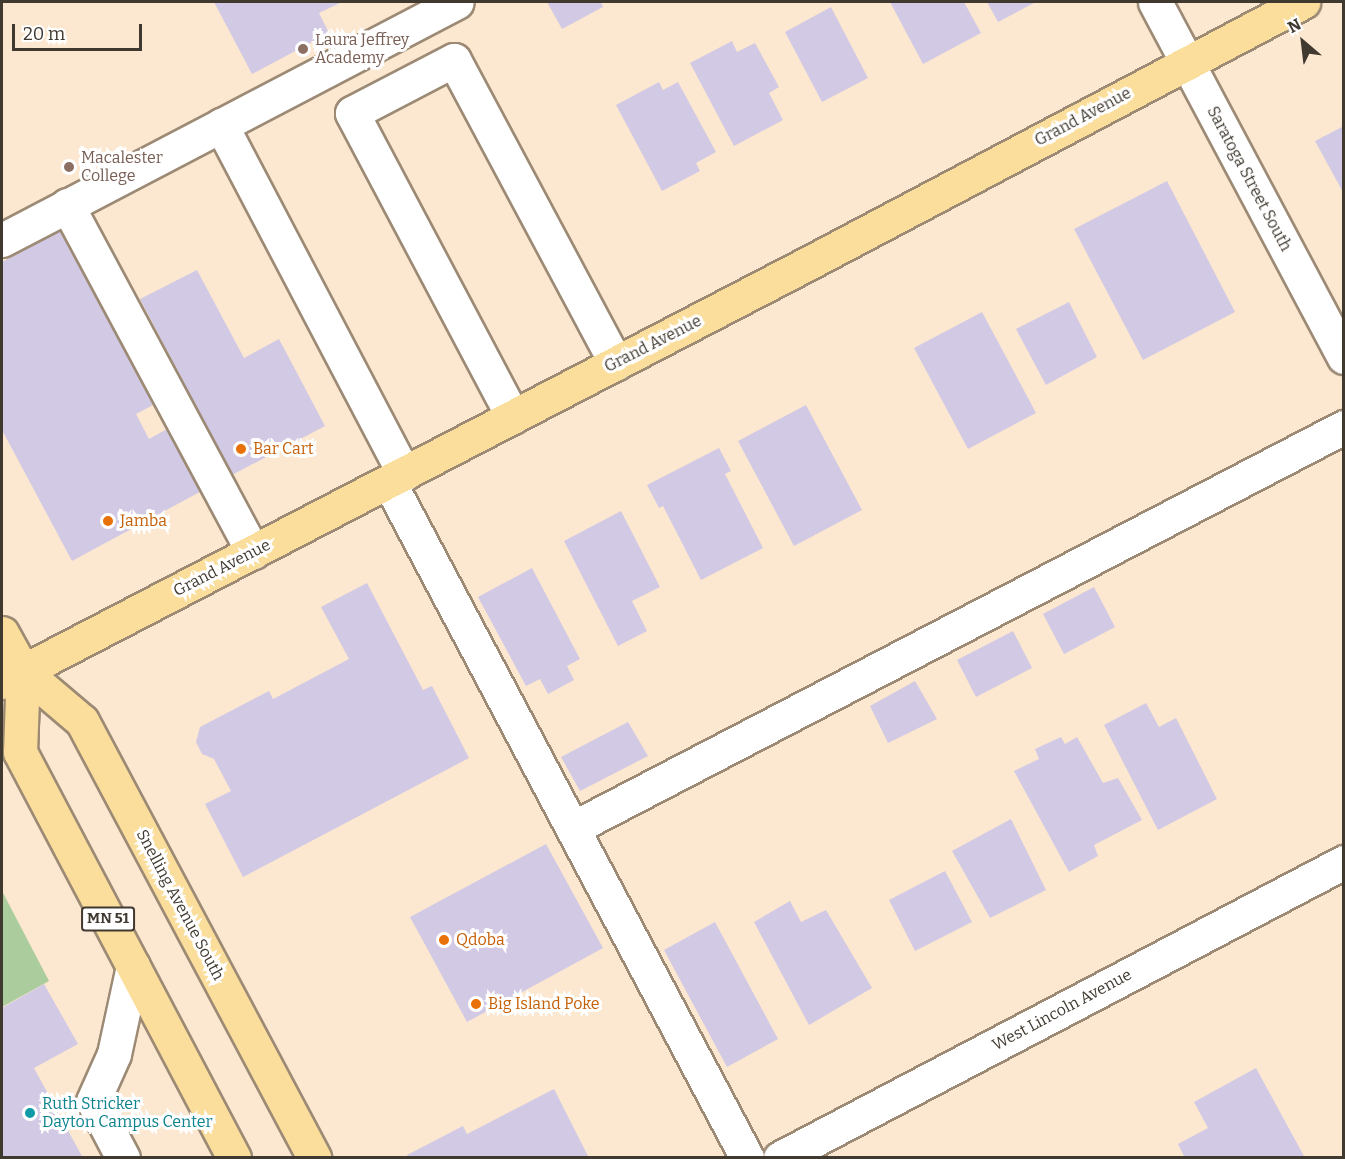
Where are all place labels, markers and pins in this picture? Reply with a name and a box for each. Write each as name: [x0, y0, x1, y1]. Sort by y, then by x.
place label: Laura Jeffrey Academy: [315, 30, 409, 68]
marker: Laura Jeffrey Academy: [296, 42, 310, 56]
place label: Macalester College: [81, 148, 163, 186]
marker: Macalester College: [62, 160, 76, 174]
place label: Bar Cart: [253, 439, 314, 459]
marker: Bar Cart: [234, 442, 248, 456]
place label: Jamba: [120, 511, 167, 531]
marker: Jamba: [101, 514, 115, 528]
place label: Qdoba: [456, 930, 505, 950]
marker: Qdoba: [437, 933, 451, 947]
place label: Big Island Poke: [488, 994, 600, 1014]
marker: Big Island Poke: [469, 997, 483, 1011]
place label: Ruth Stricker Dayton Campus Center: [42, 1094, 213, 1132]
marker: Ruth Stricker Dayton Campus Center: [23, 1106, 37, 1120]

